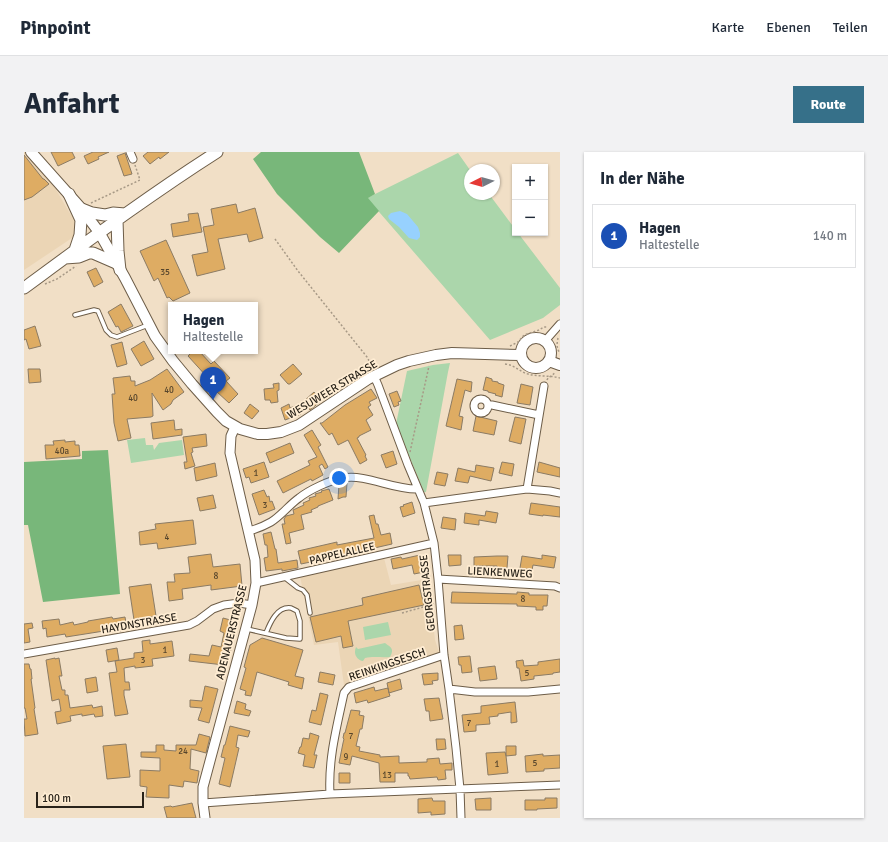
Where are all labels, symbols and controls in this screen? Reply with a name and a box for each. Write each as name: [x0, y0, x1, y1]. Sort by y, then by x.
text: Pinpoint: [20, 16, 91, 40]
text: Karte: [712, 19, 744, 36]
text: Ebenen: [766, 19, 811, 36]
text: Teilen: [833, 19, 868, 36]
button: Route: [793, 86, 864, 123]
text: Anfahrt: [24, 87, 120, 121]
north arrow: [464, 164, 500, 200]
map controls: [512, 164, 548, 236]
button: +: [512, 164, 548, 200]
text: In der Nähe: [600, 168, 685, 189]
button: −: [512, 200, 548, 236]
text: Hagen: [639, 219, 681, 237]
text: 1: [610, 228, 618, 244]
text: 140 m: [813, 228, 847, 244]
text: Haltestelle: [639, 237, 699, 253]
house number: 35: [160, 267, 170, 278]
popup: [168, 302, 258, 354]
text: Hagen: [183, 311, 224, 329]
text: Haltestelle: [183, 329, 243, 345]
street label: WESUWEER STRASSE: [285, 357, 380, 421]
pin: 1: [200, 367, 226, 400]
house number: 40: [164, 385, 174, 396]
house number: 40: [128, 393, 138, 404]
house number: 40a: [55, 446, 70, 457]
house number: 1: [254, 468, 259, 479]
your location: [329, 468, 349, 488]
house number: 3: [263, 500, 268, 511]
house number: 4: [165, 532, 170, 543]
street label: PAPPELALLEE: [308, 540, 376, 567]
street label: GEORGSTRASSE: [417, 554, 438, 632]
street label: LIENKENWEG: [467, 564, 533, 581]
house number: 8: [214, 571, 219, 582]
street label: ADENAUERSTRASSE: [213, 583, 250, 681]
house number: 8: [521, 594, 526, 605]
street label: HAYDNSTRASSE: [100, 610, 178, 637]
house number: 1: [163, 645, 168, 656]
street label: REINKINGSESCH: [347, 645, 427, 684]
house number: 3: [141, 655, 146, 666]
house number: 5: [525, 668, 530, 679]
house number: 7: [467, 718, 472, 729]
house number: 7: [349, 731, 354, 742]
house number: 24: [178, 746, 188, 757]
house number: 9: [344, 752, 349, 763]
house number: 5: [533, 758, 538, 769]
house number: 1: [495, 759, 500, 770]
house number: 13: [382, 770, 392, 781]
scale bar: [36, 790, 144, 809]
text: 100 m: [42, 792, 71, 805]

